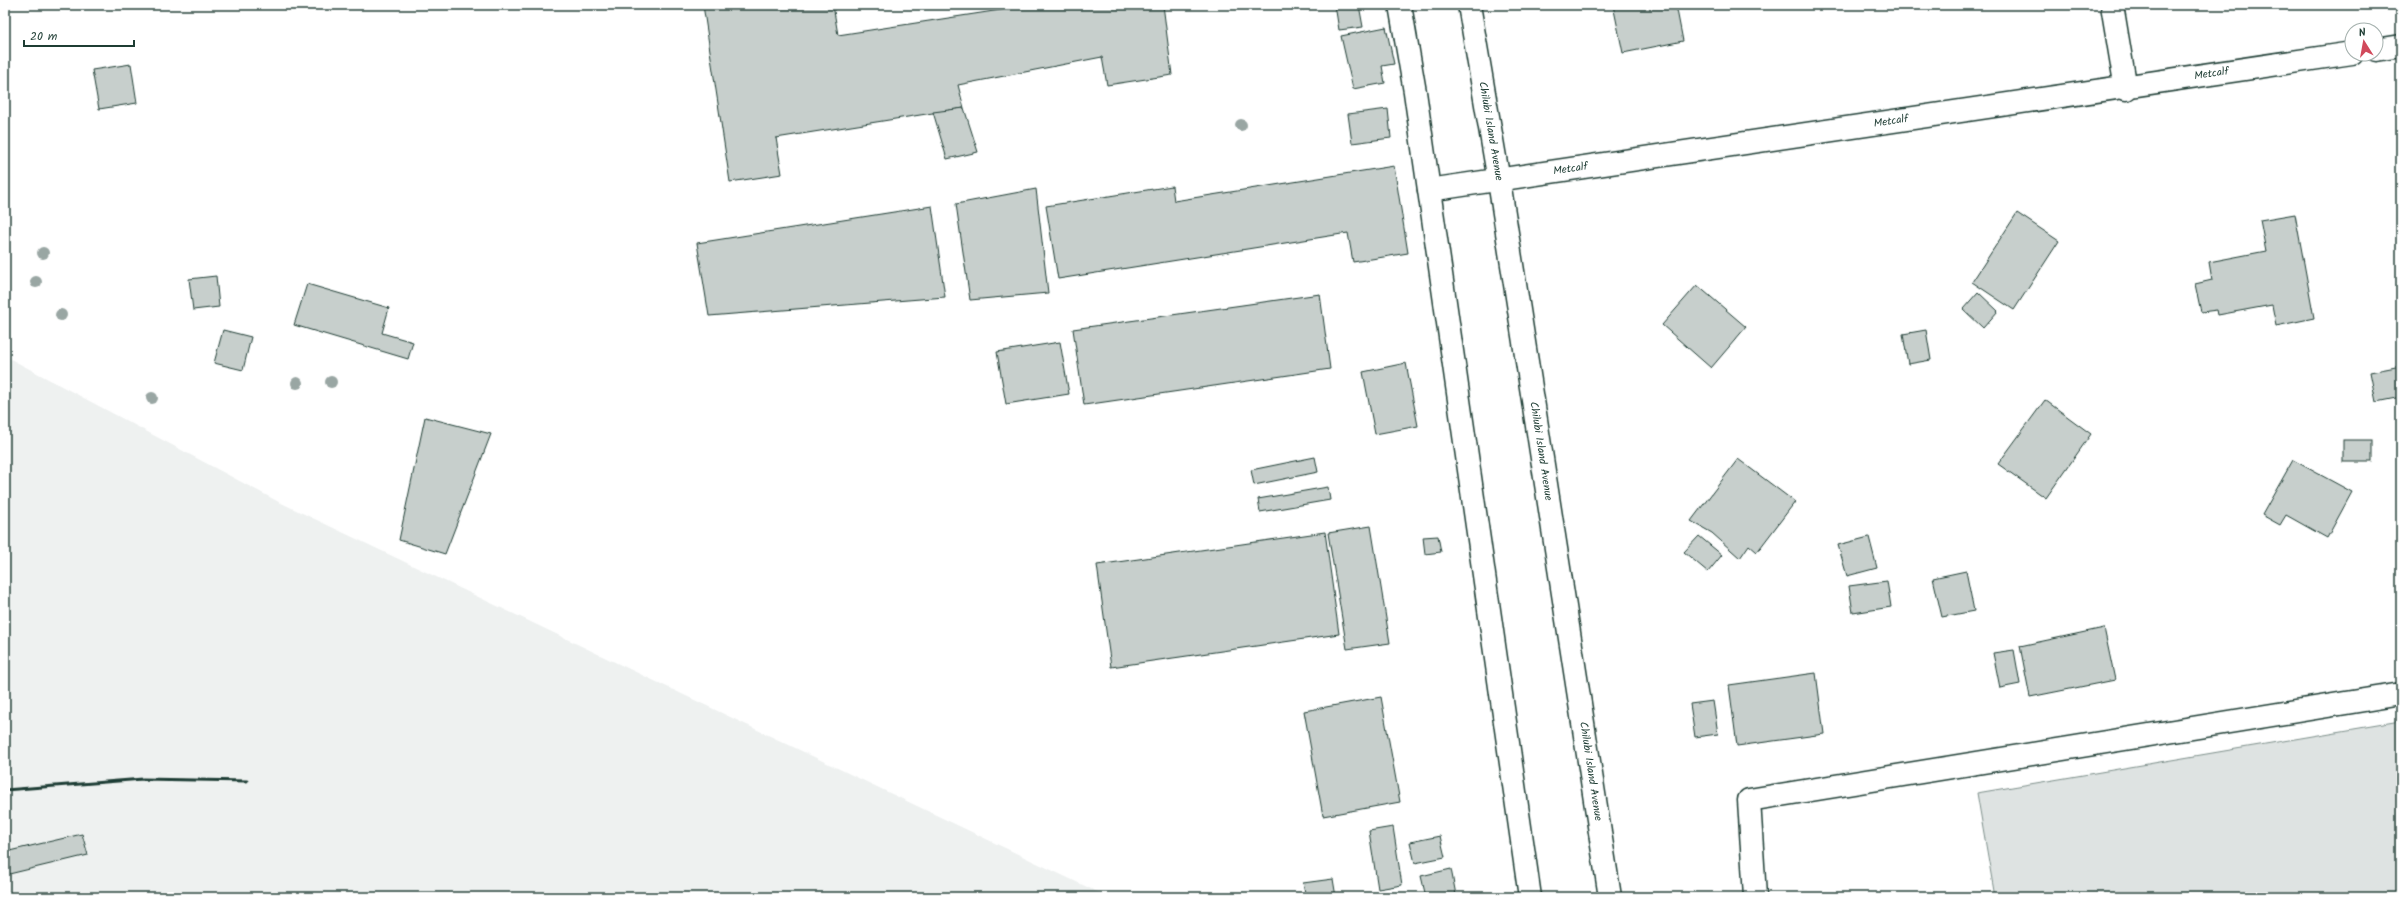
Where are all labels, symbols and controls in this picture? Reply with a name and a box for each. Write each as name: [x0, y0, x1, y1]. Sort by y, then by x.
scale bar: [24, 22, 134, 48]
north arrow: [2344, 22, 2384, 62]
text: N: [2357, 24, 2367, 43]
text: 20 m: [30, 27, 58, 46]
street label: Metcalf: [2193, 62, 2232, 85]
street label: Chilubi Island Avenue: [1473, 80, 1508, 182]
street label: Metcalf: [1872, 110, 1911, 133]
street label: Metcalf: [1552, 157, 1591, 180]
street label: Chilubi Island Avenue: [1524, 400, 1557, 502]
street label: Chilubi Island Avenue: [1574, 721, 1607, 822]

